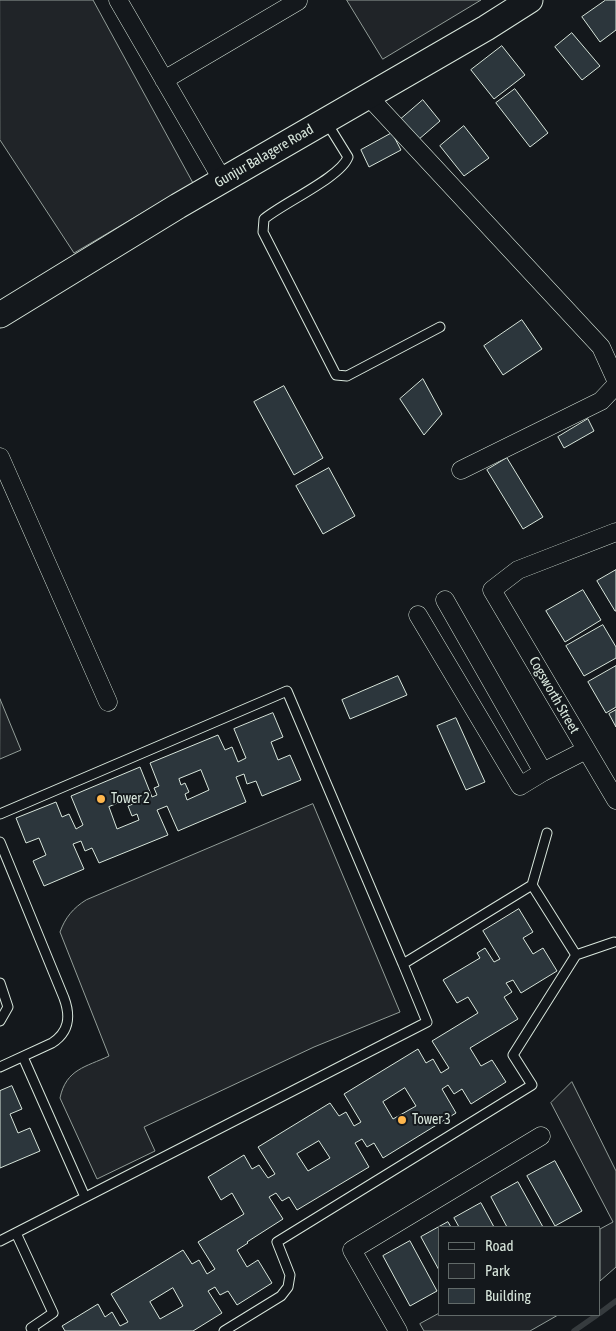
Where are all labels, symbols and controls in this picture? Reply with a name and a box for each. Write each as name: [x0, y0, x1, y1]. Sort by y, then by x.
street label: Gunjur Balagere Road: [211, 121, 317, 191]
street label: Cogsworth Street: [525, 654, 583, 736]
place label: Tower 2: [111, 791, 150, 807]
marker: Tower 2: [95, 793, 107, 805]
place label: Tower 3: [412, 1112, 451, 1128]
marker: Tower 3: [396, 1114, 408, 1126]
legend: [438, 1226, 601, 1316]
text: Road: [485, 1237, 514, 1254]
text: Park: [485, 1262, 510, 1279]
text: Building: [485, 1287, 531, 1304]

